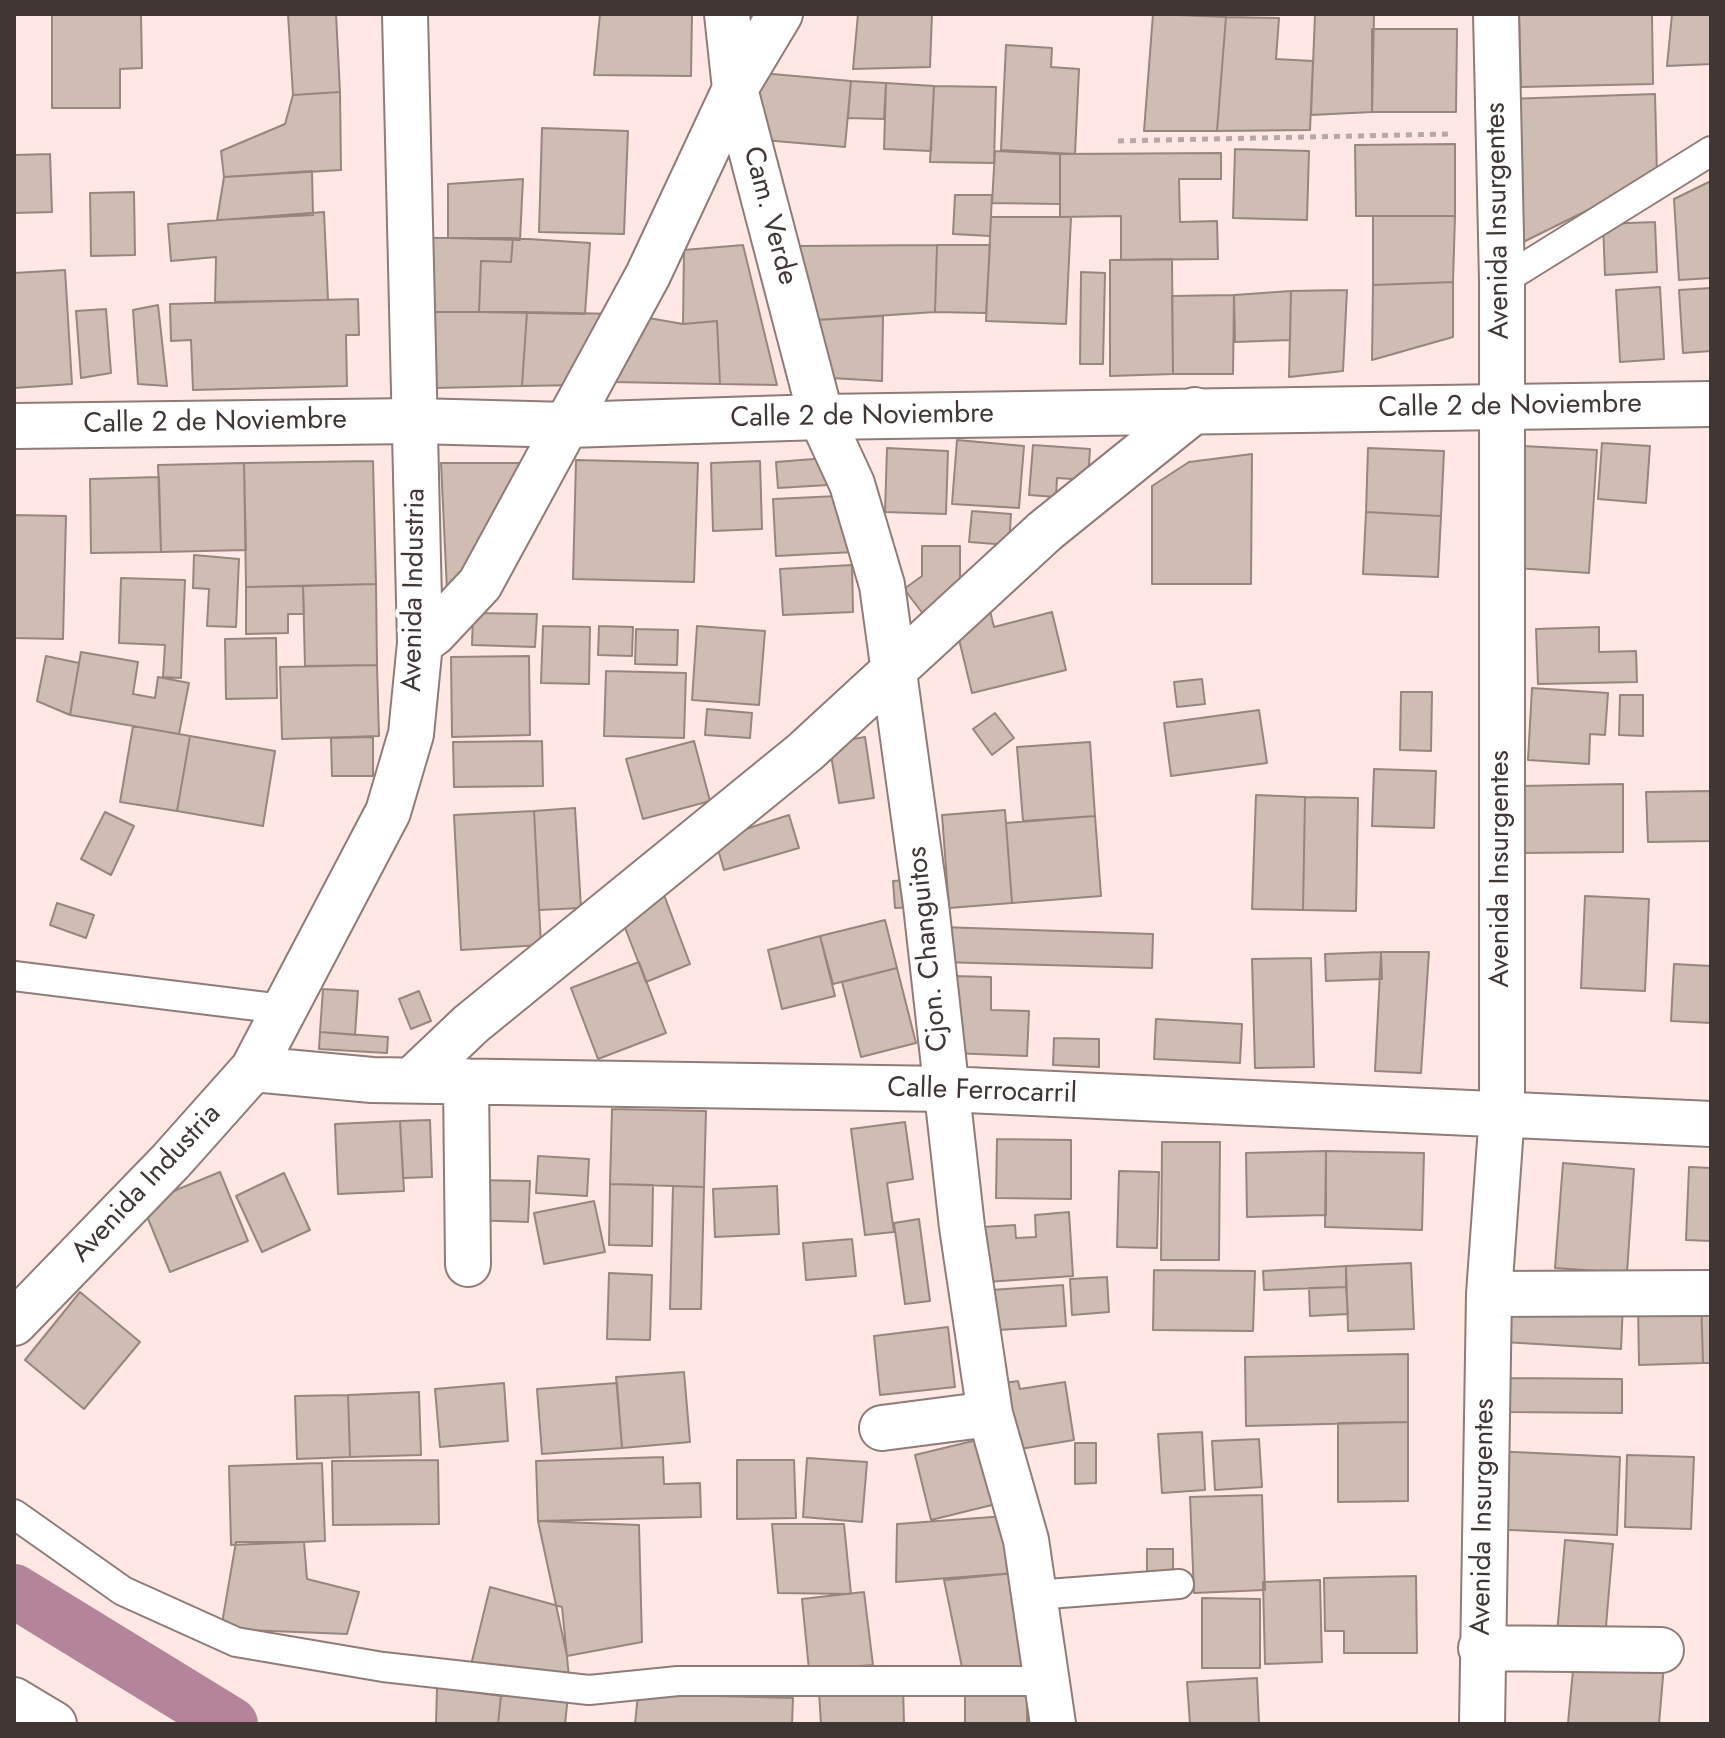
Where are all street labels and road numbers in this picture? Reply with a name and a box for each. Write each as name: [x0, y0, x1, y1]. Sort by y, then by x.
street label: Avenida Insurgentes: [1480, 102, 1518, 340]
street label: Cam. Verde: [734, 143, 804, 289]
street label: Calle 2 de Noviembre: [1378, 388, 1642, 426]
street label: Calle 2 de Noviembre: [730, 398, 994, 436]
street label: Calle 2 de Noviembre: [83, 404, 347, 442]
street label: Avenida Industria: [396, 488, 434, 692]
street label: Avenida Insurgentes: [1484, 750, 1518, 988]
street label: Cjon. Changuitos: [902, 845, 956, 1053]
street label: Calle Ferrocarril: [887, 1072, 1077, 1112]
street label: Avenida Industria: [65, 1098, 229, 1270]
street label: Avenida Insurgentes: [1465, 1398, 1503, 1636]

